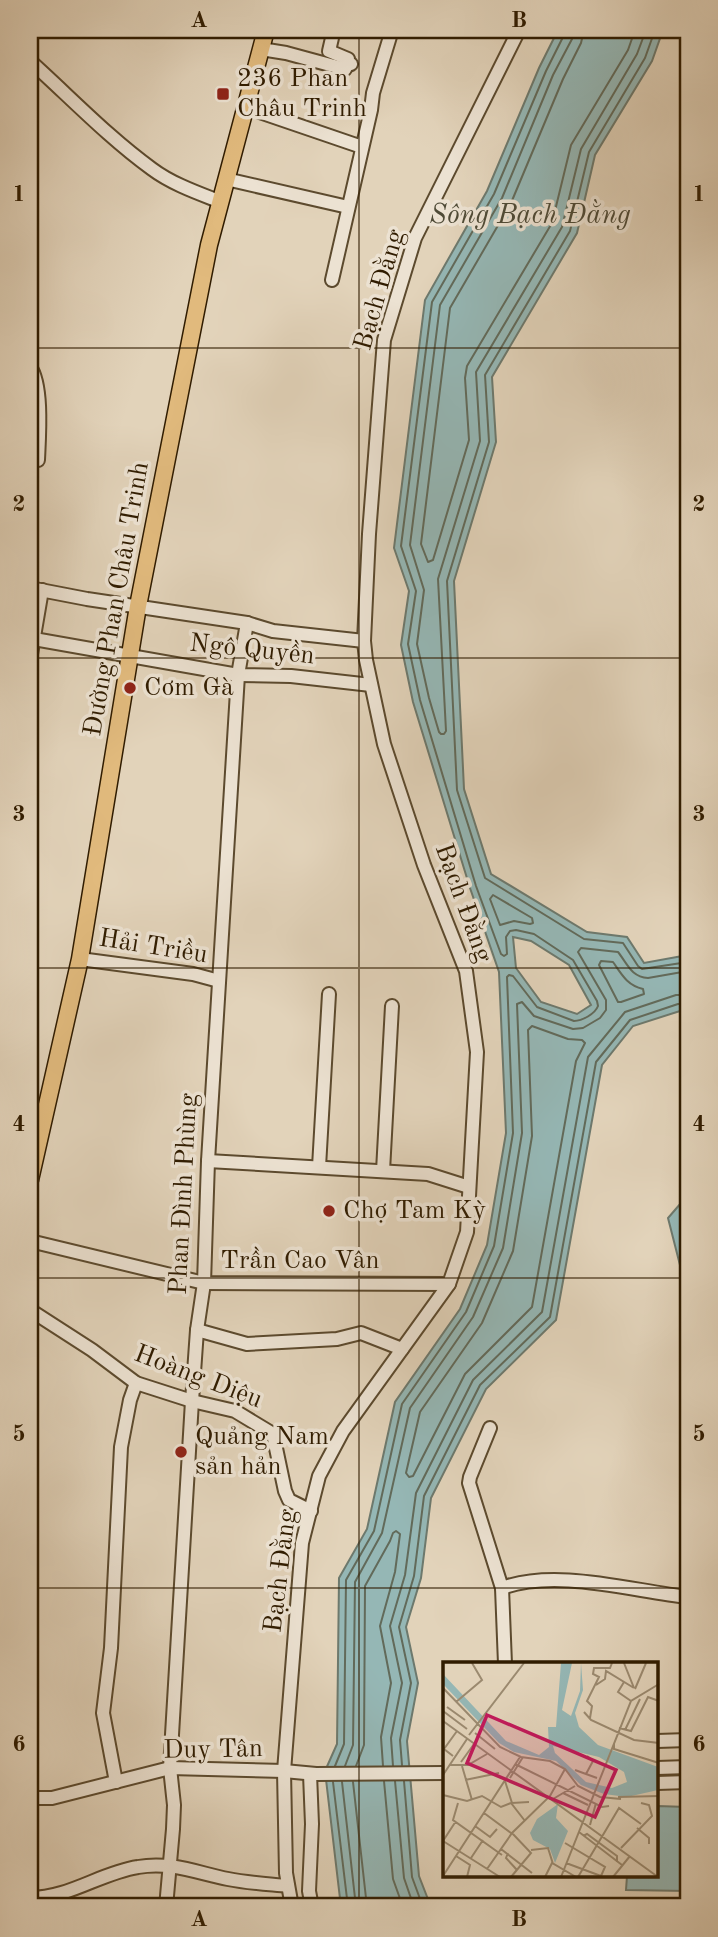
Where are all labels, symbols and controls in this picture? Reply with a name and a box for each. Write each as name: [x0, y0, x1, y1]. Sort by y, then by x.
text: A: [190, 9, 208, 32]
text: B: [511, 9, 527, 32]
place label: 236 Phan Châu Trinh: [237, 66, 367, 122]
marker: 236 Phan Châu Trinh: [215, 86, 231, 102]
text: 1: [12, 183, 26, 206]
text: 1: [692, 183, 706, 206]
water label: Sông Bạch Đằng: [429, 199, 631, 230]
street label: Bạch Đằng: [348, 226, 410, 353]
street label: Đường Phan Châu Trinh: [80, 460, 154, 738]
text: 2: [12, 493, 26, 516]
text: 2: [692, 493, 706, 516]
street label: Ngô Quyền: [188, 629, 316, 669]
place label: Cơm Gà: [144, 675, 234, 701]
marker: Cơm Gà: [122, 680, 138, 696]
text: 3: [12, 803, 26, 826]
text: 3: [692, 803, 706, 826]
street label: Bạch Đằng: [430, 839, 498, 966]
street label: Hải Triều: [97, 924, 210, 968]
street label: Phan Đình Phùng: [166, 1092, 202, 1296]
text: 4: [12, 1113, 26, 1136]
text: 4: [692, 1113, 706, 1136]
place label: Chợ Tam Kỳ: [343, 1198, 486, 1224]
marker: Chợ Tam Kỳ: [321, 1203, 337, 1219]
street label: Trần Cao Vân: [220, 1246, 380, 1274]
street label: Hoàng Diệu: [130, 1341, 266, 1413]
text: 5: [12, 1423, 26, 1446]
text: 5: [692, 1423, 706, 1446]
place label: Quảng Nam sản hản: [195, 1424, 329, 1480]
marker: Quảng Nam sản hản: [173, 1444, 189, 1460]
street label: Bạch Đằng: [259, 1507, 301, 1634]
inset map: [443, 1662, 658, 1878]
text: 6: [12, 1733, 26, 1756]
text: 6: [692, 1733, 706, 1756]
street label: Duy Tân: [163, 1736, 263, 1764]
text: A: [190, 1908, 208, 1931]
text: B: [511, 1908, 527, 1931]

